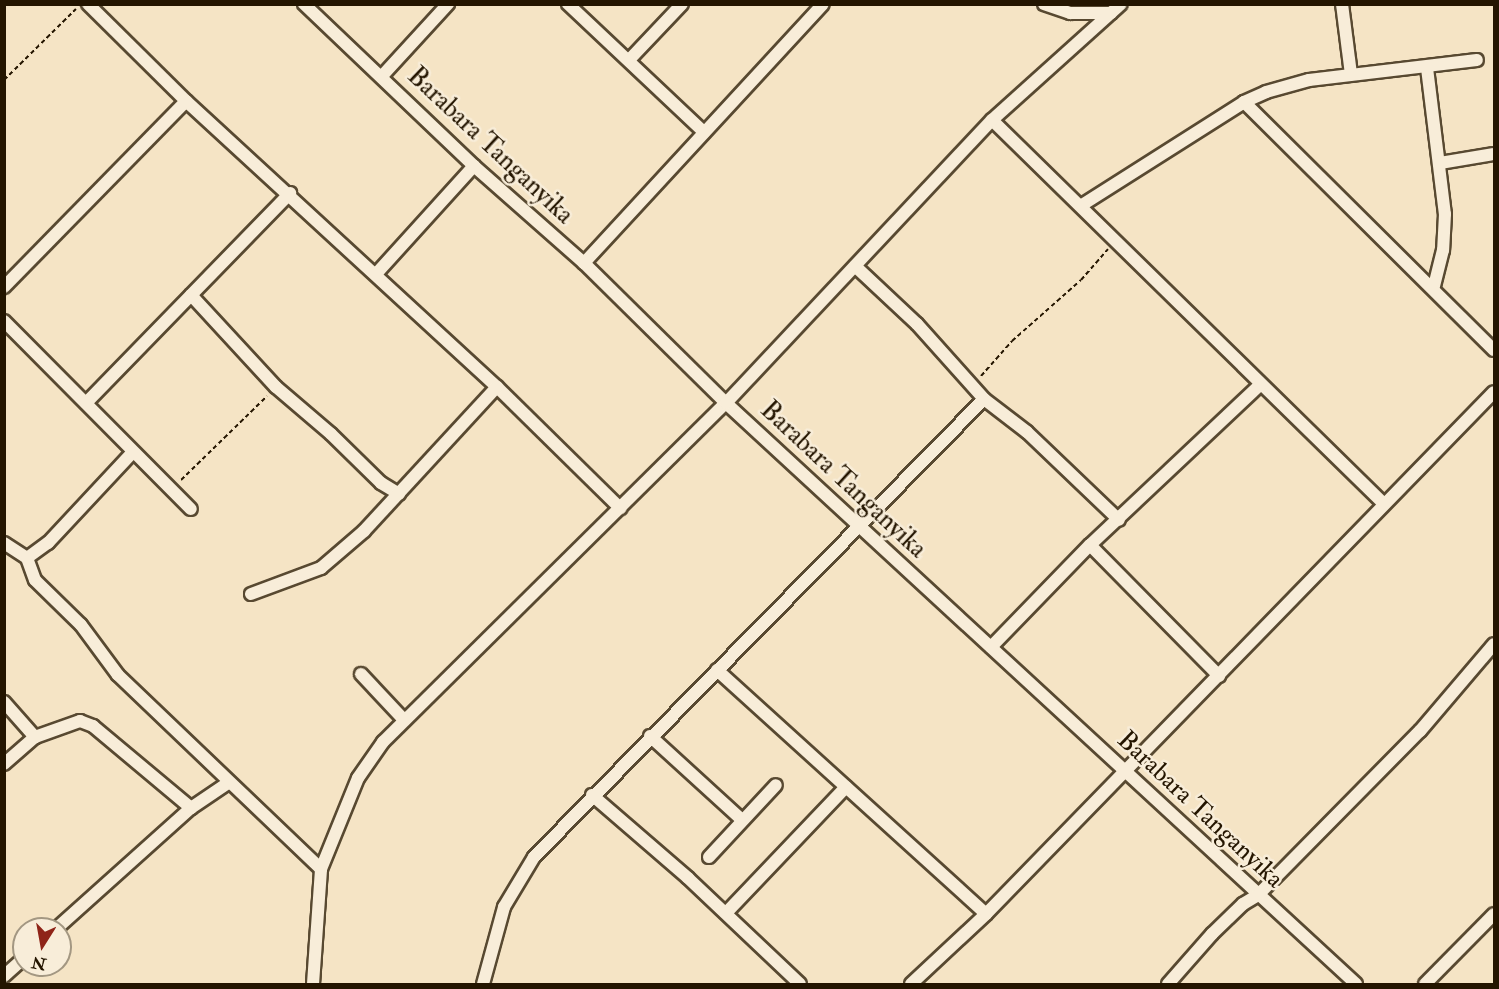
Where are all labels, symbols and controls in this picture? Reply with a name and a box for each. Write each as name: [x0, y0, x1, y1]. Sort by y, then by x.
street label: Barabara Tanganyika: [400, 61, 580, 231]
street label: Barabara Tanganyika: [753, 395, 933, 565]
street label: Barabara Tanganyika: [1110, 725, 1290, 895]
north arrow: [12, 917, 72, 977]
text: N: [30, 952, 48, 974]

